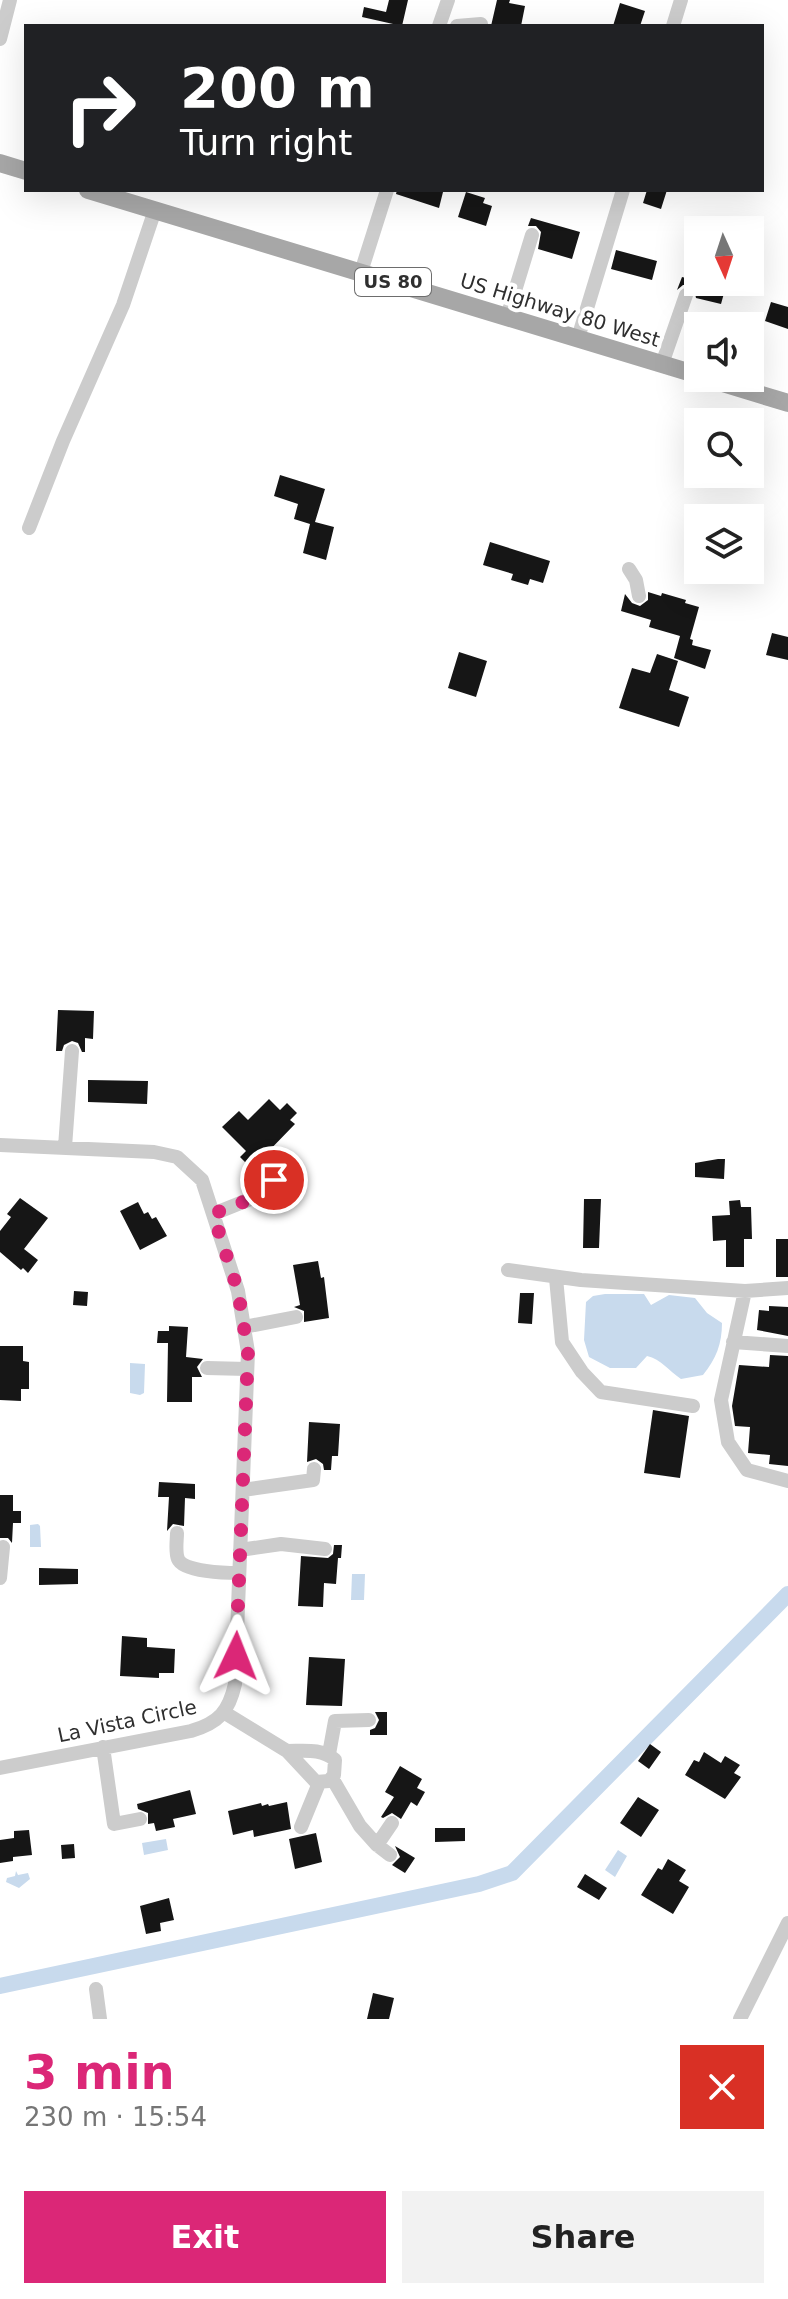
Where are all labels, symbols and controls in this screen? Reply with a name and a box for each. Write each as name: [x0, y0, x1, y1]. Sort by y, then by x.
text: 200 m: [180, 55, 375, 120]
icon: right: [48, 56, 152, 160]
text: Turn right: [180, 122, 352, 163]
north arrow: [684, 216, 764, 296]
map controls: [684, 216, 764, 584]
road number: US 80: [355, 268, 431, 296]
street label: US Highway 80 West: [457, 268, 663, 352]
button: sound: [684, 312, 764, 392]
button: search: [684, 408, 764, 488]
button: layers: [684, 504, 764, 584]
pin: [240, 1146, 308, 1214]
icon: arrive: [252, 1158, 296, 1202]
position arrow: [194, 1614, 278, 1698]
street label: La Vista Circle: [55, 1695, 199, 1747]
text: 3 min: [24, 2044, 175, 2100]
button: close: [680, 2045, 764, 2129]
text: 230 m · 15:54: [24, 2102, 207, 2132]
button: Exit: [24, 2191, 386, 2283]
button: Share: [402, 2191, 764, 2283]

